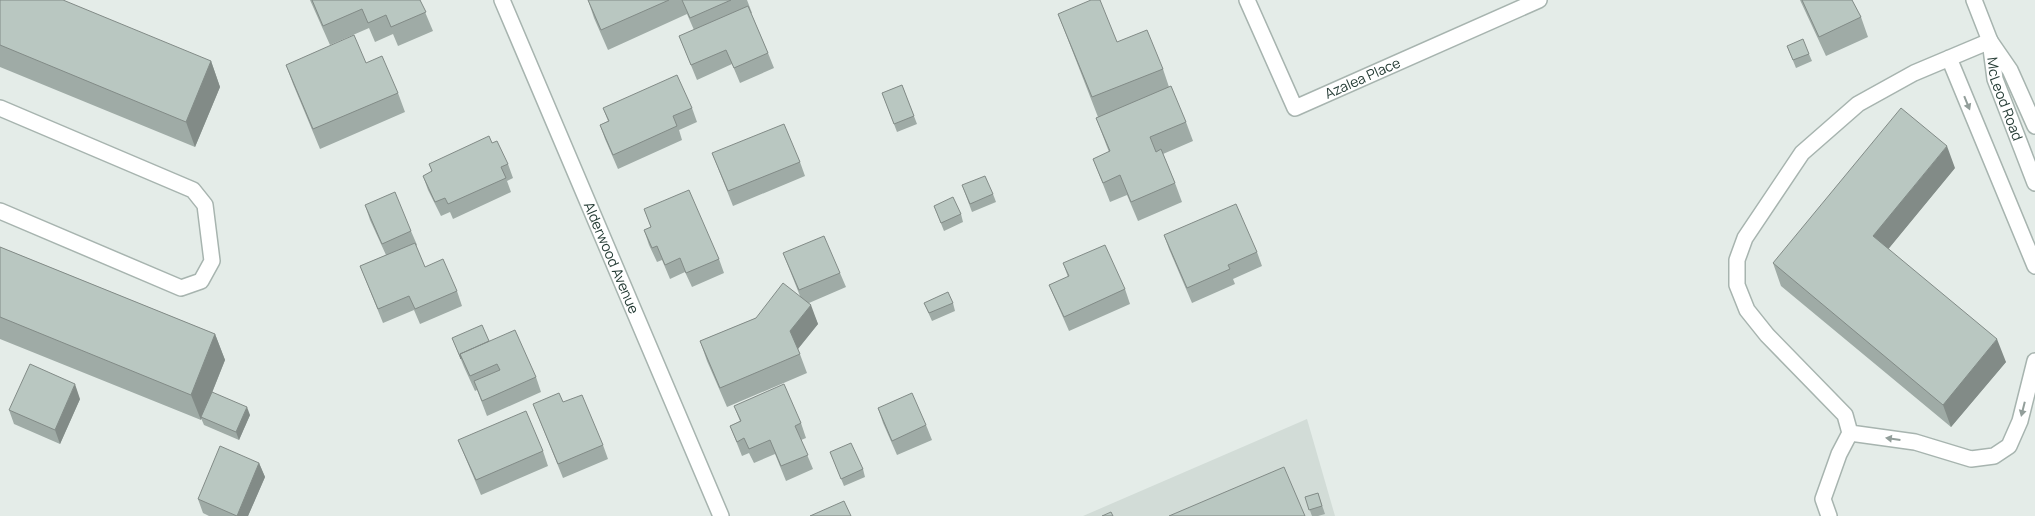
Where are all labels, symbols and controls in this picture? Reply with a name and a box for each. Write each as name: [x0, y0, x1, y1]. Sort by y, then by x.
street label: Azalea Place: [1321, 53, 1403, 103]
street label: McLeod Road: [1983, 56, 2028, 143]
one-way arrow: [1964, 96, 1972, 110]
street label: Alderwood Avenue: [580, 199, 644, 316]
one-way arrow: [2019, 401, 2027, 416]
one-way arrow: [1885, 435, 1901, 443]

